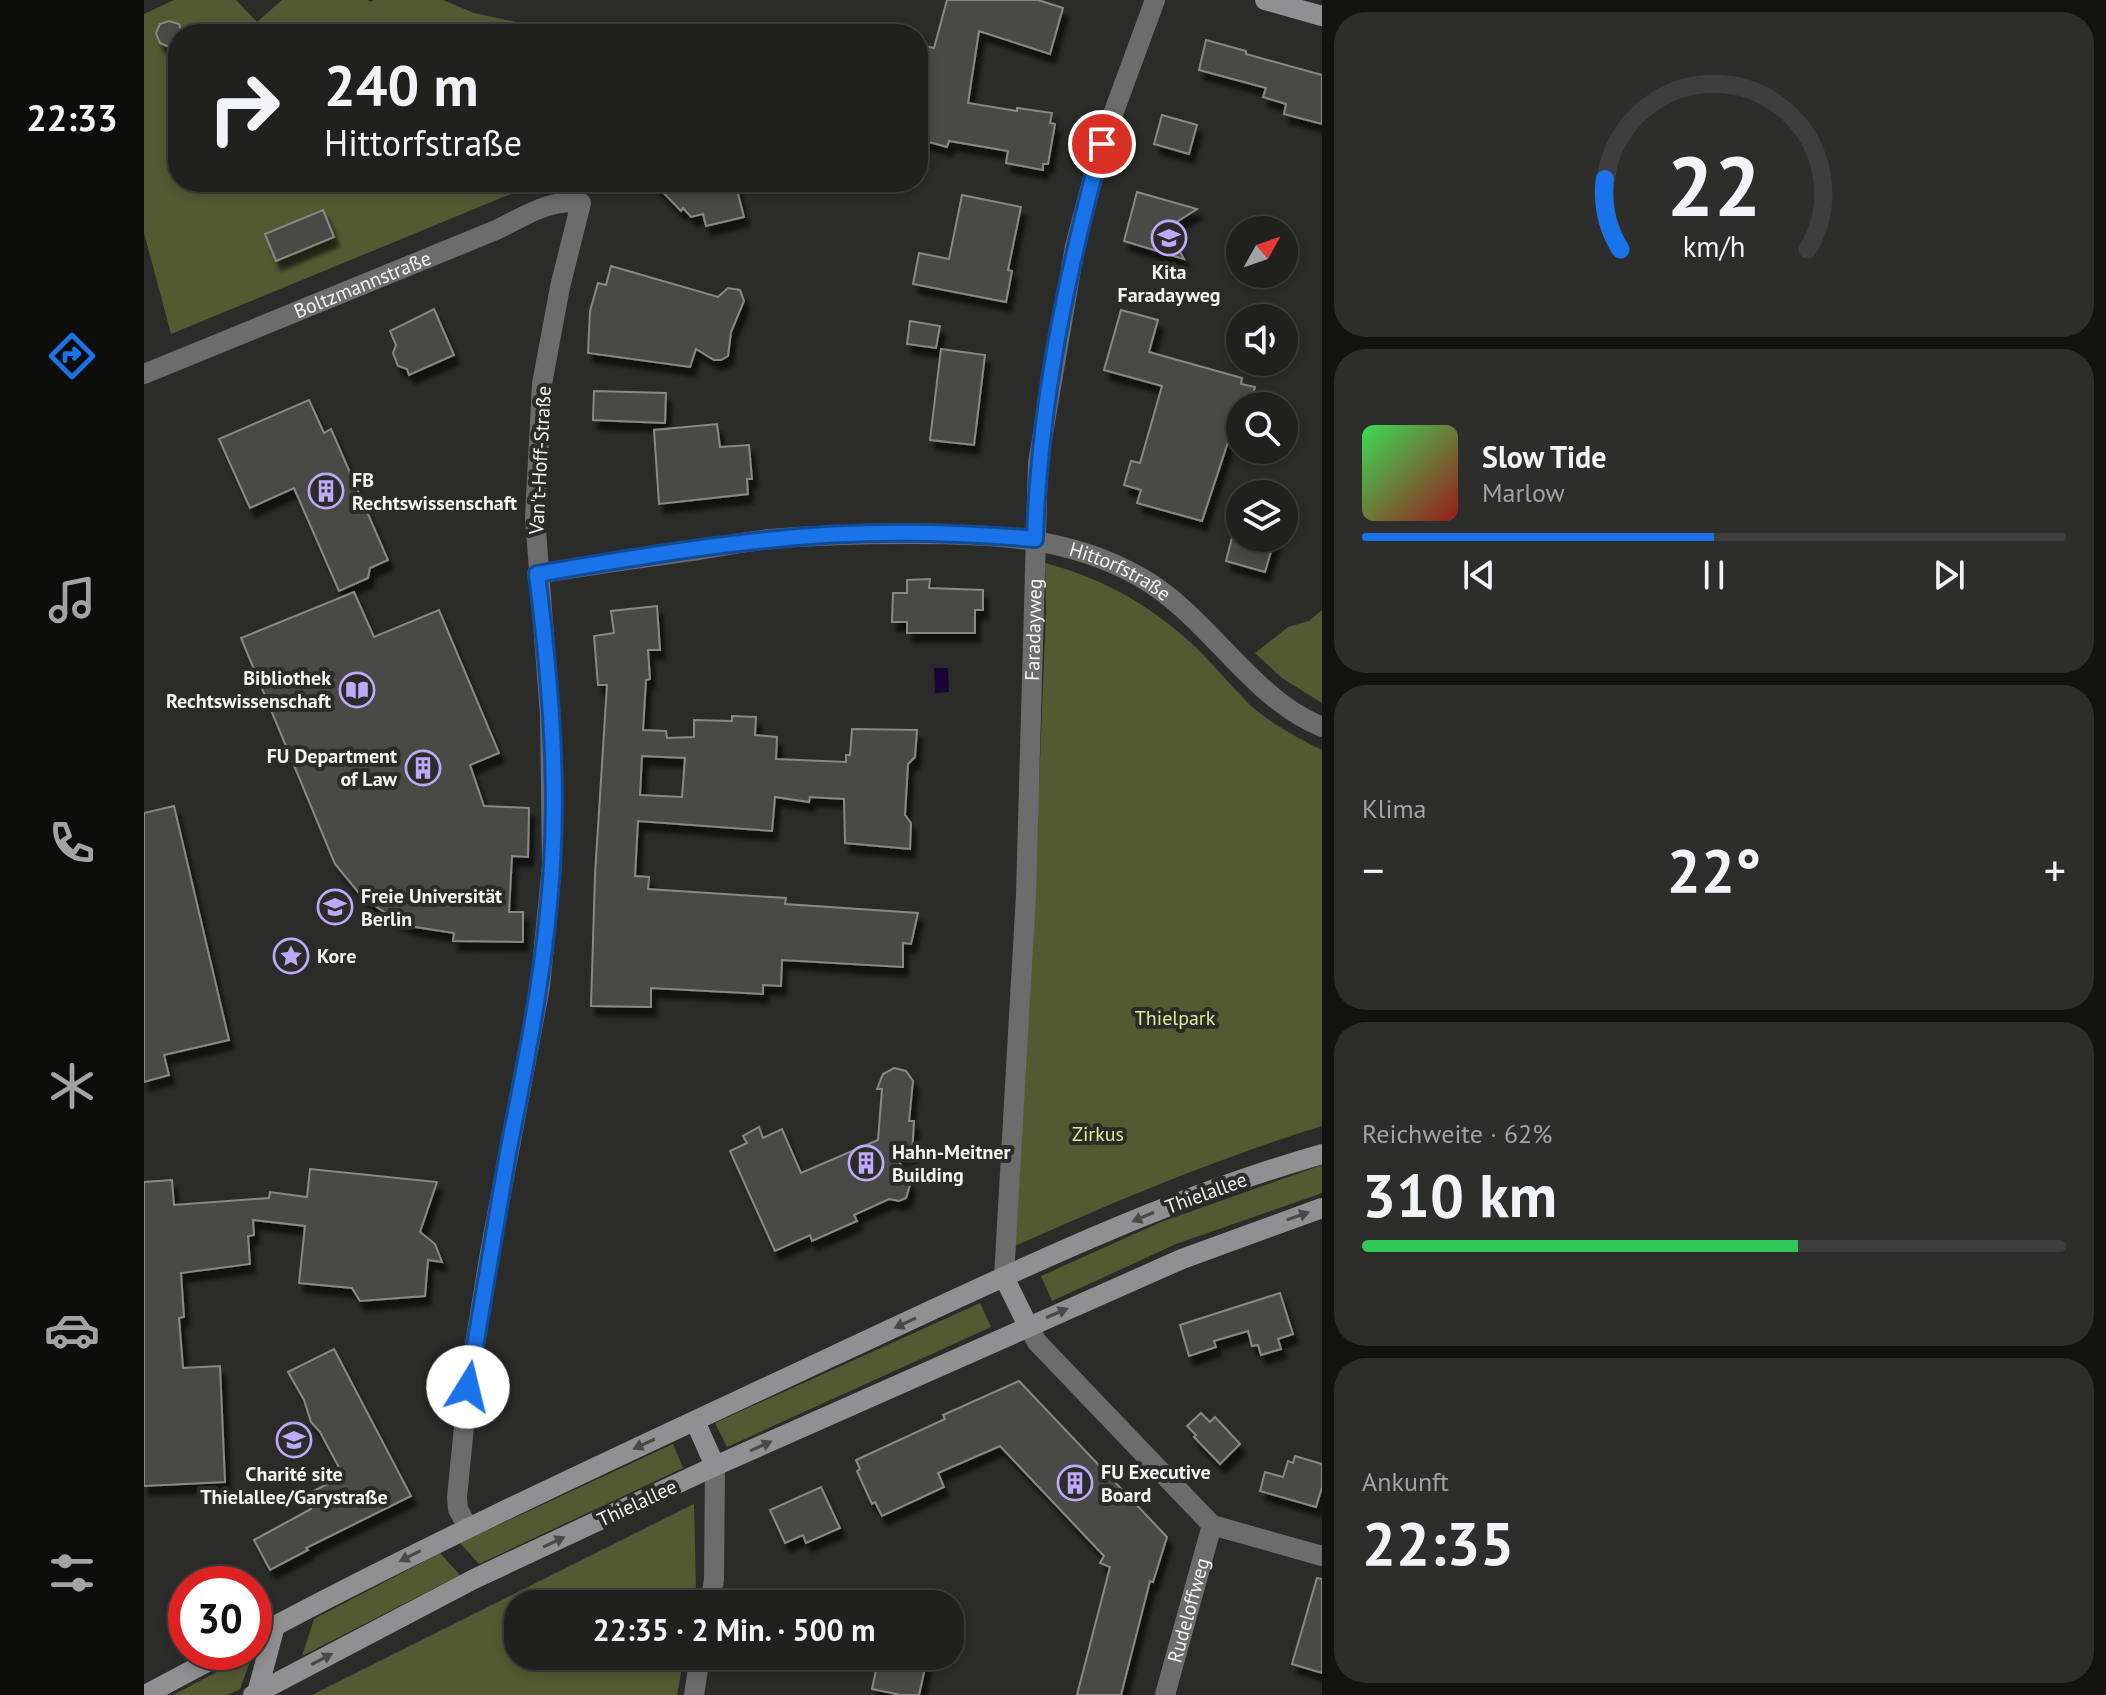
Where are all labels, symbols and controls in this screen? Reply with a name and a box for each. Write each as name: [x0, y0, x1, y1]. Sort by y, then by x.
text: 240 m: [324, 49, 479, 121]
icon: right: [192, 56, 296, 160]
text: 22:33: [26, 94, 118, 141]
pin: [1068, 110, 1136, 178]
text: Hittorfstraße: [324, 119, 522, 166]
icon: arrive: [1080, 122, 1124, 166]
text: 22: [1667, 131, 1761, 239]
north arrow: [1226, 216, 1298, 288]
map controls: [1226, 216, 1298, 552]
school or university icon: Kita Faradayweg: [1150, 219, 1188, 257]
text: km/h: [1683, 228, 1745, 265]
street label: Boltzmannstraße: [290, 245, 435, 324]
place label: Kita Faradayweg: [1118, 259, 1220, 308]
button: sound: [1226, 304, 1298, 376]
icon: directions: [44, 328, 100, 384]
street label: Van't-Hoff-Straße: [523, 385, 557, 536]
button: search: [1226, 392, 1298, 464]
text: Slow Tide: [1482, 437, 1607, 476]
place label: FB Rechtswissenschaft: [352, 467, 517, 516]
building icon: FB Rechtswissenschaft: [307, 472, 345, 510]
text: Marlow: [1482, 476, 1565, 509]
button: layers: [1226, 480, 1298, 552]
street label: Hittorfstraße: [1066, 536, 1176, 607]
icon: previous: [1457, 553, 1501, 597]
icon: pause: [1692, 553, 1736, 597]
icon: next: [1927, 553, 1971, 597]
icon: music: [44, 572, 100, 628]
street label: Faradayweg: [1019, 578, 1048, 681]
place label: Bibliothek Rechtswissenschaft: [166, 665, 331, 714]
library icon: Bibliothek Rechtswissenschaft: [338, 671, 376, 709]
place label: FU Department of Law: [267, 743, 398, 792]
building icon: FU Department of Law: [404, 749, 442, 787]
text: Klima: [1362, 792, 1426, 825]
icon: phone: [44, 815, 100, 871]
text: 22°: [1667, 831, 1761, 909]
text: −: [1362, 841, 1384, 898]
text: +: [2044, 841, 2066, 898]
place label: Freie Universität Berlin: [361, 883, 502, 932]
school or university icon: Freie Universität Berlin: [316, 888, 354, 926]
place icon: Kore: [272, 937, 310, 975]
place label: Kore: [317, 943, 356, 969]
park label: Thielpark: [1135, 1005, 1216, 1031]
icon: climate: [44, 1058, 100, 1114]
text: Reichweite · 62%: [1362, 1117, 1552, 1150]
park label: Zirkus: [1072, 1121, 1124, 1147]
place label: Hahn-Meitner Building: [892, 1139, 1011, 1188]
building icon: Hahn-Meitner Building: [847, 1144, 885, 1182]
text: 310 km: [1362, 1156, 1557, 1234]
street label: Thielallee: [1162, 1166, 1250, 1220]
one-way arrow: [1287, 1209, 1311, 1221]
one-way arrow: [1131, 1210, 1155, 1223]
icon: car: [44, 1302, 100, 1358]
one-way arrow: [1046, 1307, 1069, 1320]
one-way arrow: [894, 1316, 917, 1330]
position arrow: [426, 1345, 510, 1429]
school or university icon: Charité site Thielallee/Garystraße: [275, 1421, 313, 1459]
one-way arrow: [633, 1437, 656, 1451]
one-way arrow: [749, 1439, 773, 1453]
place label: FU Executive Board: [1101, 1459, 1211, 1508]
place label: Charité site Thielallee/Garystraße: [200, 1461, 388, 1510]
building icon: FU Executive Board: [1056, 1464, 1094, 1502]
text: Ankunft: [1362, 1465, 1449, 1498]
street label: Thielallee: [593, 1473, 681, 1533]
text: 22:35: [1362, 1504, 1514, 1582]
one-way arrow: [543, 1535, 566, 1549]
icon: filters: [44, 1545, 100, 1601]
one-way arrow: [398, 1549, 421, 1562]
street label: Rudeloffweg: [1162, 1555, 1215, 1666]
speed limit sign: 30: [168, 1566, 272, 1670]
text: 22:35 · 2 Min. · 500 m: [593, 1610, 875, 1649]
one-way arrow: [311, 1652, 334, 1665]

